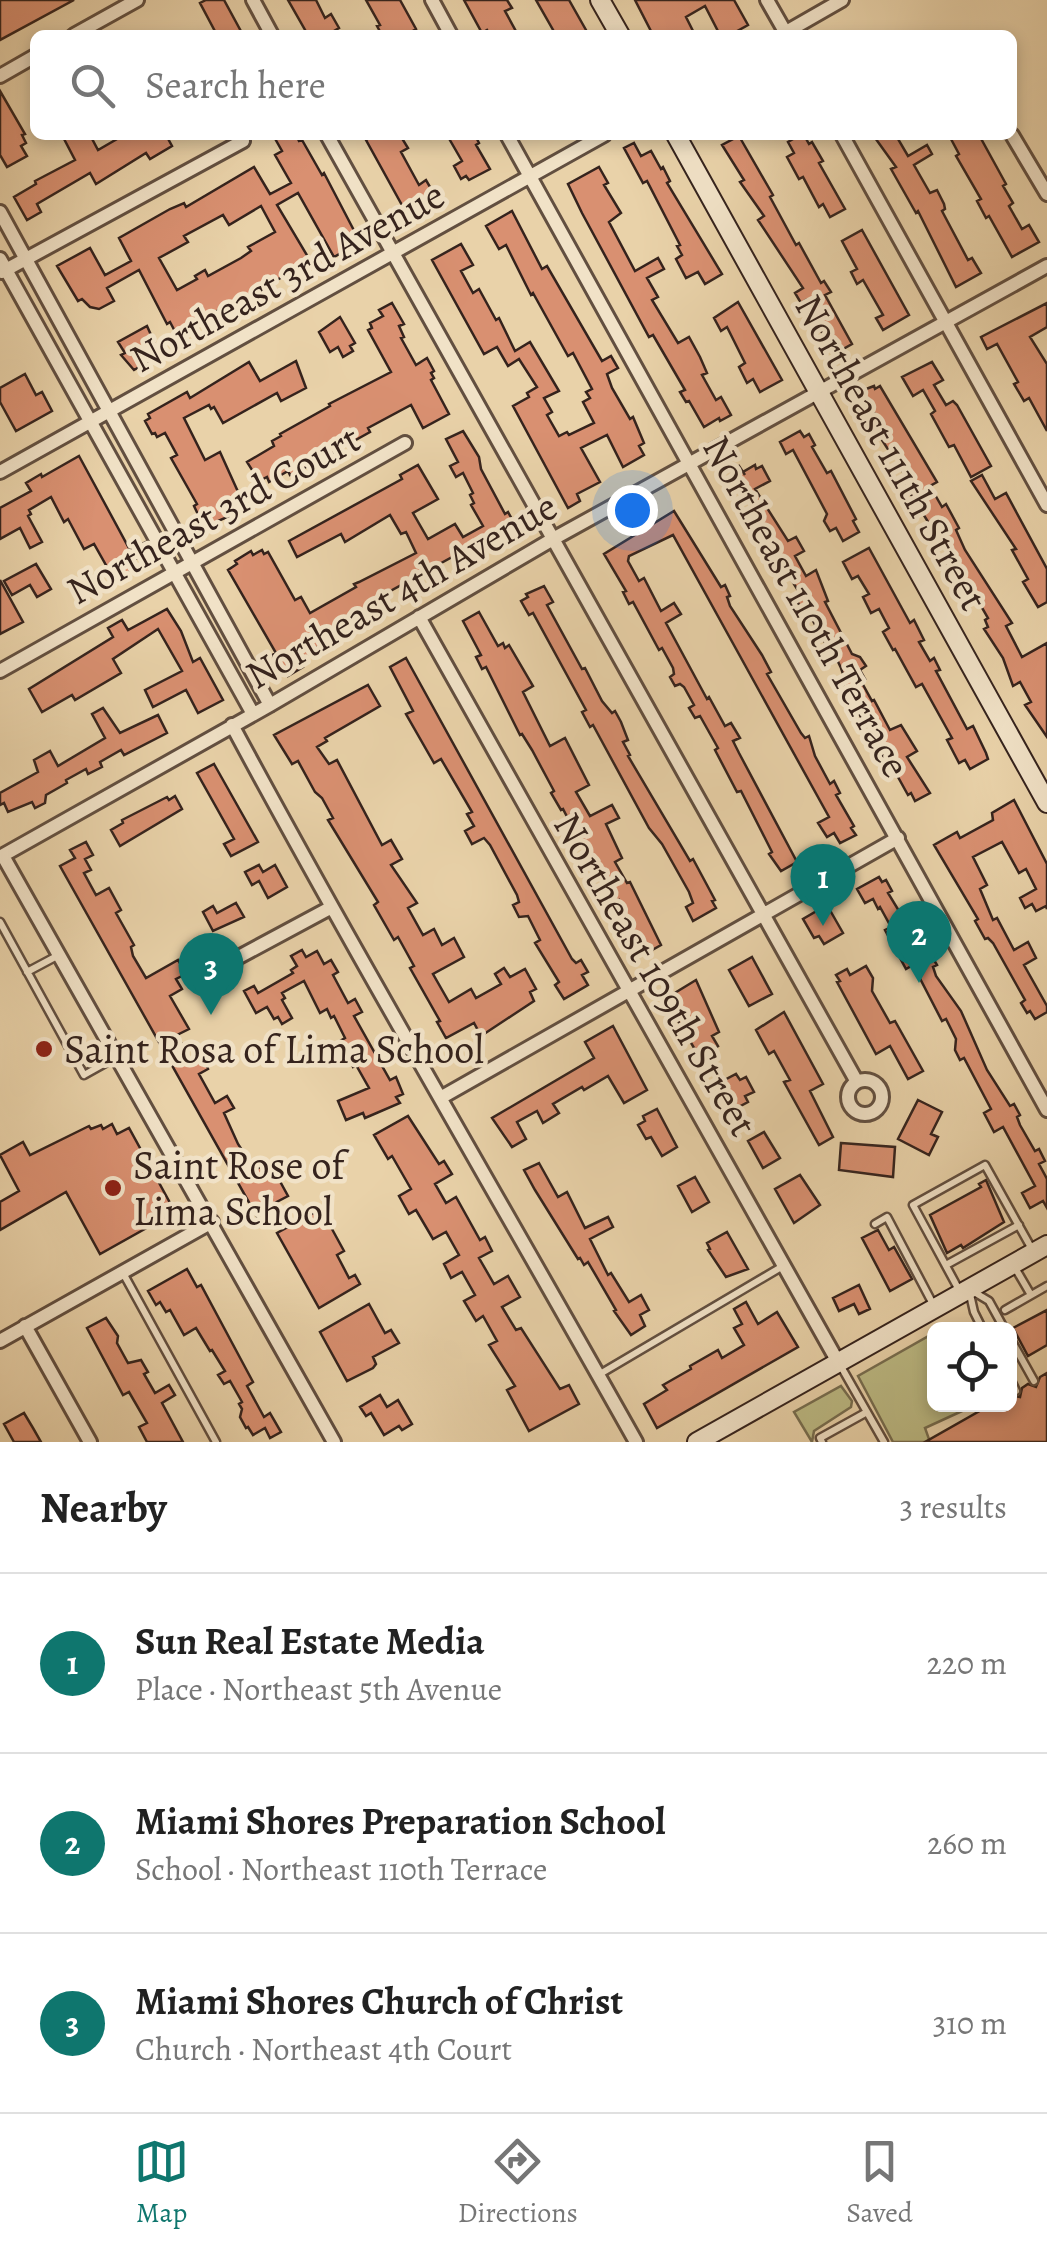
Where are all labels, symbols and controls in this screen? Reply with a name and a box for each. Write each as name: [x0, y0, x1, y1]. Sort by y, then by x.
search box: [30, 30, 1017, 140]
icon: search: [65, 58, 120, 113]
text: Search here: [145, 59, 326, 111]
street label: Northeast 3rd Avenue: [120, 167, 454, 386]
street label: Northeast 111th Street: [782, 284, 1001, 620]
street label: Northeast 3rd Court: [57, 411, 369, 618]
street label: Northeast 110th Terrace: [690, 425, 924, 787]
street label: Northeast 4th Avenue: [235, 479, 567, 702]
your location: [607, 485, 658, 536]
street label: Northeast 109th Street: [540, 802, 771, 1146]
pin: 1: [790, 844, 856, 926]
pin: 2: [886, 900, 952, 983]
pin: 3: [178, 932, 244, 1015]
place label: Saint Rosa of Lima School: [64, 1022, 484, 1077]
marker: Saint Rosa of Lima School: [33, 1038, 55, 1060]
place label: Saint Rose of Lima School: [133, 1138, 350, 1239]
marker: Saint Rose of Lima School: [102, 1177, 124, 1199]
map controls: [927, 1322, 1017, 1412]
button: locate: [927, 1322, 1017, 1412]
text: Nearby: [40, 1479, 167, 1536]
text: 3 results: [900, 1485, 1007, 1529]
text: Sun Real Estate Media: [135, 1615, 485, 1667]
text: 1: [67, 1641, 78, 1685]
text: 220 m: [927, 1641, 1007, 1685]
text: Place · Northeast 5th Avenue: [135, 1667, 502, 1711]
text: Miami Shores Preparation School: [135, 1795, 665, 1847]
text: 2: [65, 1821, 80, 1865]
text: 260 m: [927, 1821, 1007, 1865]
text: School · Northeast 110th Terrace: [135, 1847, 547, 1891]
text: Miami Shores Church of Christ: [135, 1975, 623, 2027]
text: 3: [66, 2001, 79, 2045]
text: 310 m: [933, 2001, 1007, 2045]
text: Church · Northeast 4th Court: [135, 2027, 512, 2071]
tab: Map: [134, 2134, 189, 2232]
tab: Directions: [458, 2134, 578, 2232]
tab: Saved: [846, 2134, 913, 2232]

